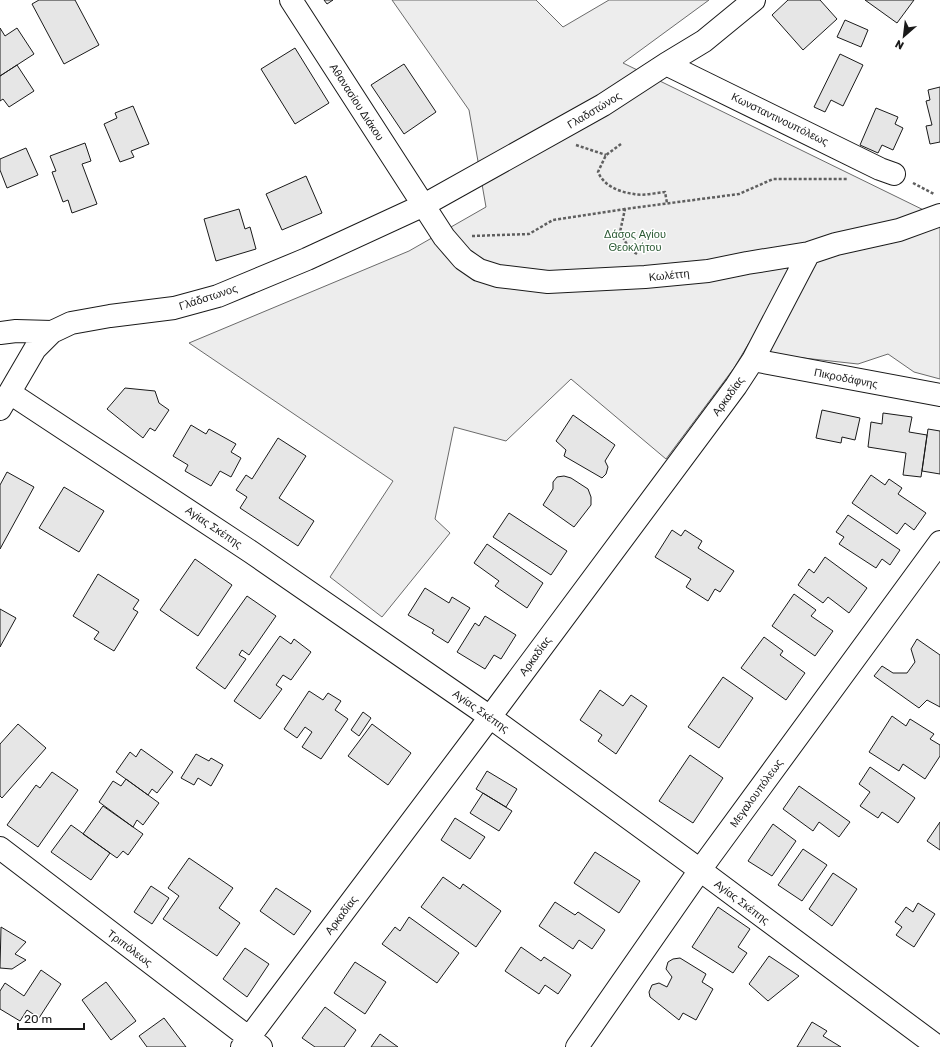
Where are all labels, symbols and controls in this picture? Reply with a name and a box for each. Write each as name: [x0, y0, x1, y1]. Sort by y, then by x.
north arrow: [884, 16, 924, 56]
text: N: [893, 37, 906, 52]
street label: Αθανασίου Διάκου: [327, 61, 386, 143]
street label: Γλαδστώνος: [565, 89, 623, 132]
street label: Κωνσταντινουπόλεως: [729, 90, 830, 149]
park label: Δάσος Αγίου Θεοκλήτου: [604, 228, 666, 254]
street label: Κωλέττη: [648, 267, 690, 284]
street label: Γλάδστωνος: [177, 282, 239, 313]
street label: Πικροδάφνης: [813, 366, 879, 391]
street label: Αρκαδίας: [710, 374, 747, 419]
street label: Αγίας Σκέπης: [183, 504, 245, 551]
street label: Αρκαδίας: [517, 634, 554, 679]
street label: Αγίας Σκέπης: [450, 687, 511, 736]
street label: Μεγαλουπόλεως: [727, 757, 786, 830]
street label: Αγίας Σκέπης: [712, 877, 772, 927]
street label: Αρκαδίας: [323, 893, 360, 937]
street label: Τριπόλεως: [105, 927, 155, 970]
scale bar: [18, 1005, 84, 1031]
text: 20 m: [24, 1012, 52, 1026]

